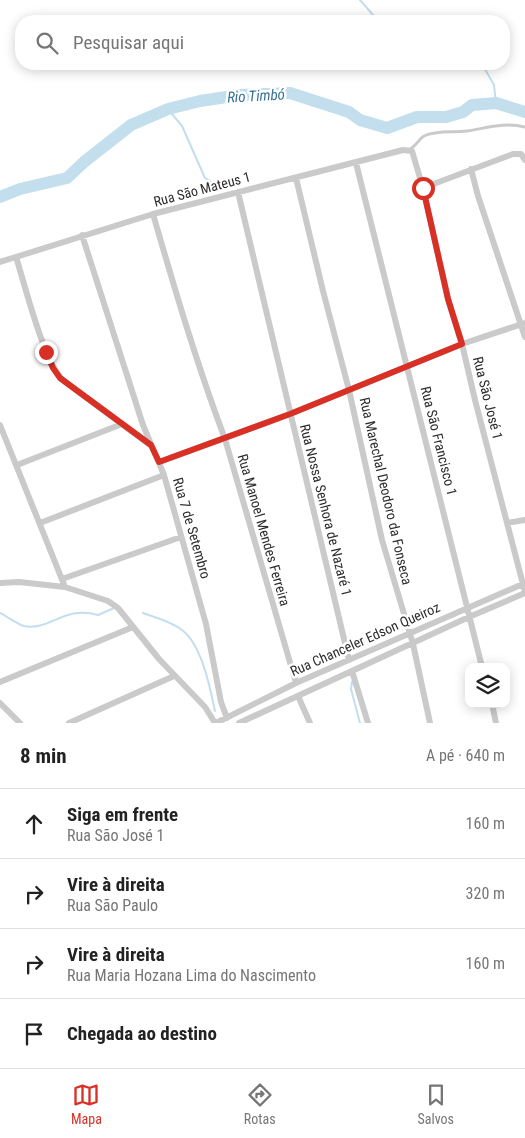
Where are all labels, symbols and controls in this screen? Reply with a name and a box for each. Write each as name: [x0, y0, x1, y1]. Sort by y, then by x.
search box: [15, 15, 510, 70]
icon: search: [33, 29, 61, 57]
text: Pesquisar aqui: [73, 31, 184, 54]
water label: Rio Timbó: [227, 85, 285, 107]
street label: Rua São Mateus 1: [152, 168, 252, 210]
route start: [412, 177, 435, 200]
route end: [35, 341, 58, 364]
street label: Rua São José 1: [470, 355, 506, 441]
street label: Rua São Francisco 1: [418, 385, 460, 497]
street label: Rua Marechal Deodoro da Fonseca: [357, 396, 415, 586]
street label: Rua Nossa Senhora de Nazaré 1: [297, 422, 355, 598]
street label: Rua Manoel Mendes Ferreira: [235, 452, 293, 608]
street label: Rua 7 de Setembro: [170, 476, 214, 580]
street label: Rua Chanceler Edson Queiroz: [288, 599, 442, 679]
map controls: [465, 663, 510, 708]
button: layers: [465, 663, 510, 708]
text: 8 min: [20, 744, 67, 768]
text: A pé · 640 m: [426, 746, 505, 765]
text: Siga em frente: [67, 803, 178, 826]
icon: ahead: [20, 810, 48, 838]
text: 160 m: [466, 814, 505, 833]
text: Rua São José 1: [67, 826, 164, 845]
text: Vire à direita: [67, 873, 165, 896]
icon: right: [20, 880, 48, 908]
text: 320 m: [466, 884, 505, 903]
text: Rua São Paulo: [67, 896, 158, 915]
text: Vire à direita: [67, 943, 165, 966]
icon: right: [20, 950, 48, 978]
text: 160 m: [466, 954, 505, 973]
text: Rua Maria Hozana Lima do Nascimento: [67, 966, 316, 985]
icon: arrive: [20, 1020, 48, 1048]
text: Chegada ao destino: [67, 1022, 217, 1045]
tab: Mapa: [71, 1081, 102, 1127]
tab: Rotas: [244, 1081, 276, 1127]
tab: Salvos: [418, 1081, 454, 1127]

